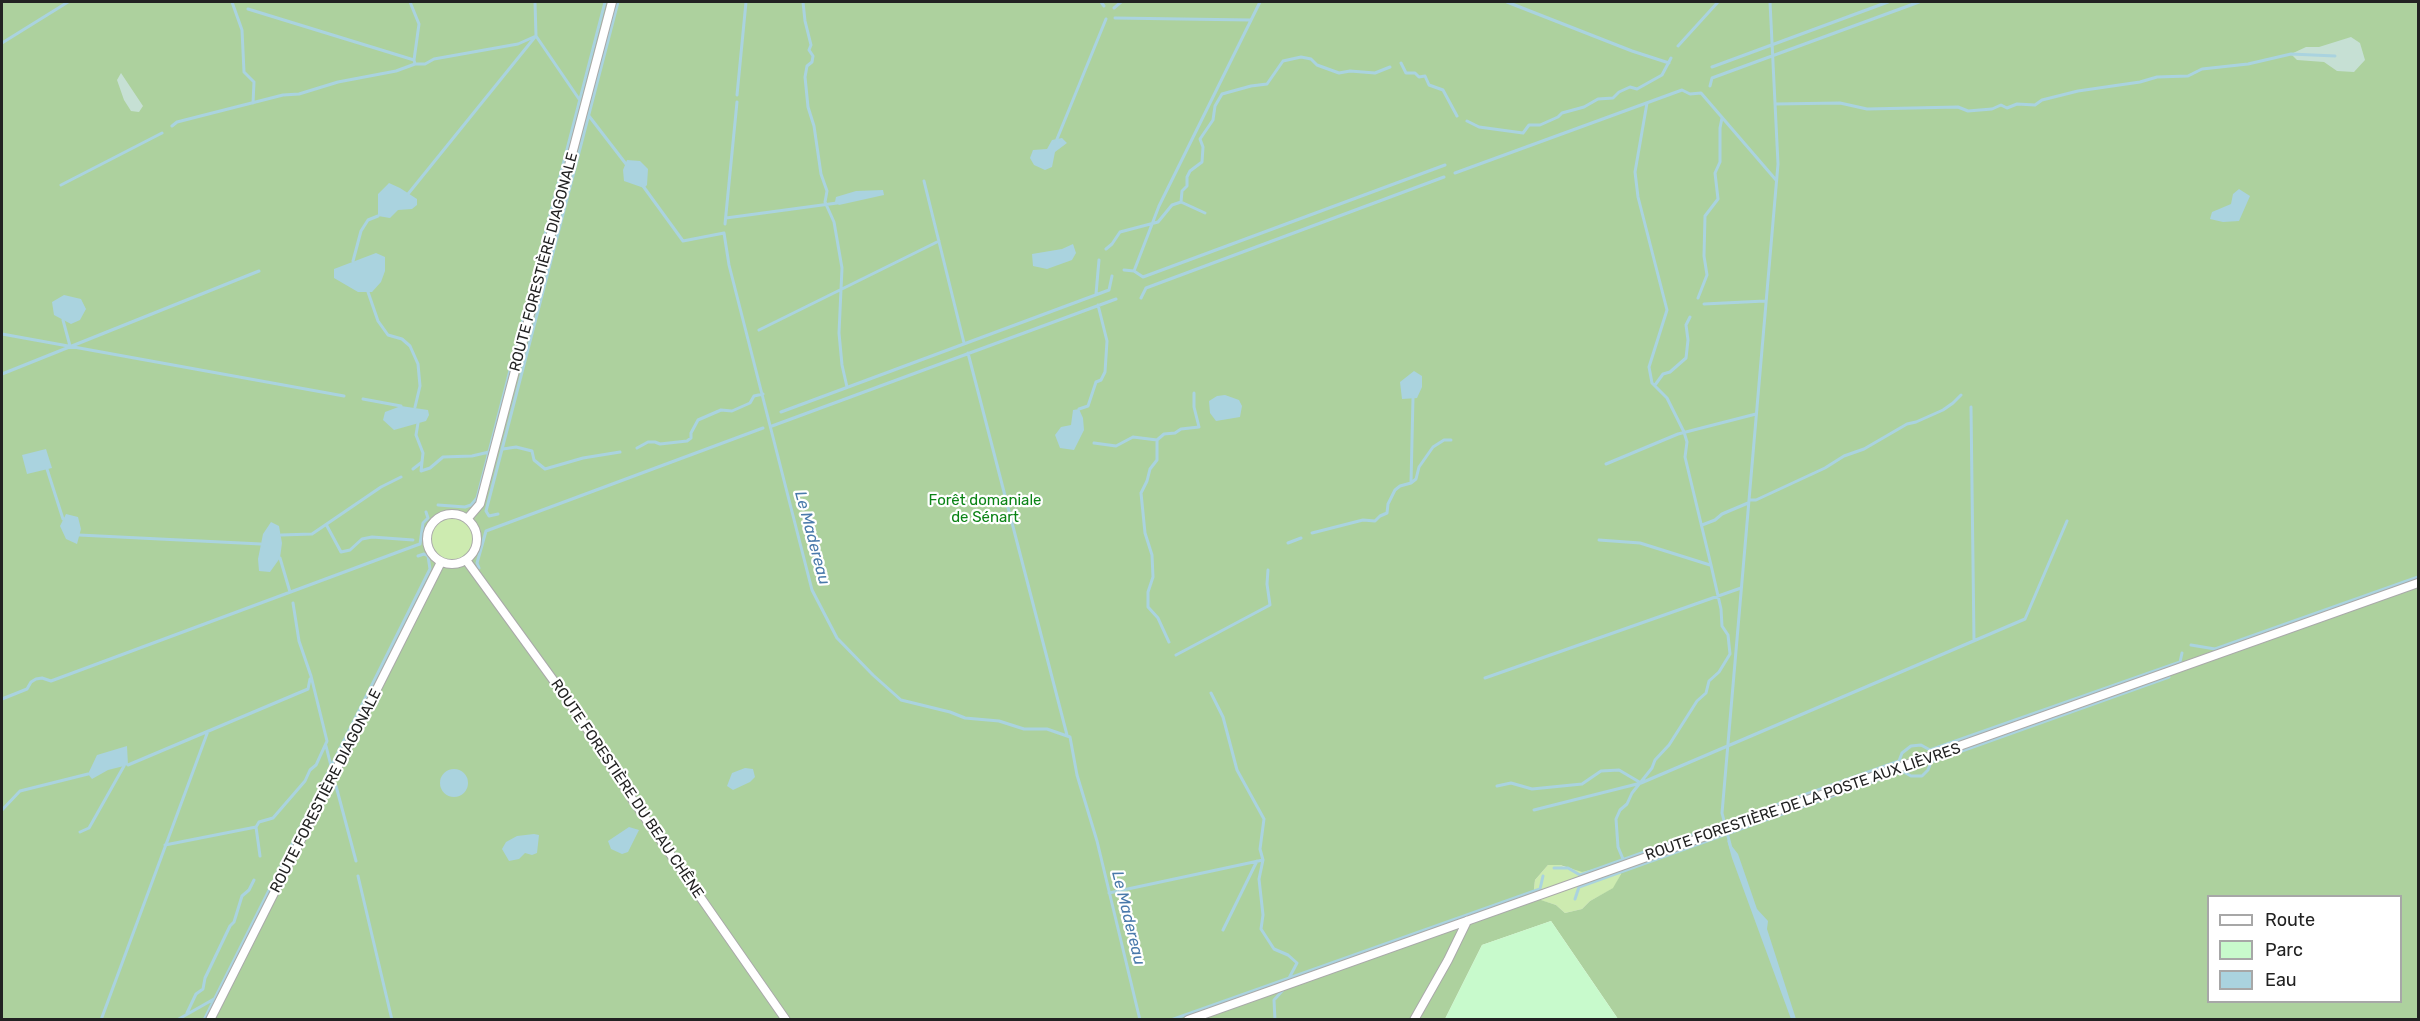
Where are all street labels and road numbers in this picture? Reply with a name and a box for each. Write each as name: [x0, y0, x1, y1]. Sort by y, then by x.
street label: ROUTE FORESTIÈRE DIAGONALE: [506, 151, 582, 373]
street label: ROUTE FORESTIÈRE DU BEAU CHÊNE: [547, 676, 707, 902]
street label: ROUTE FORESTIÈRE DIAGONALE: [267, 686, 385, 896]
street label: ROUTE FORESTIÈRE DE LA POSTE AUX LIÈVRES: [1643, 739, 1963, 865]

